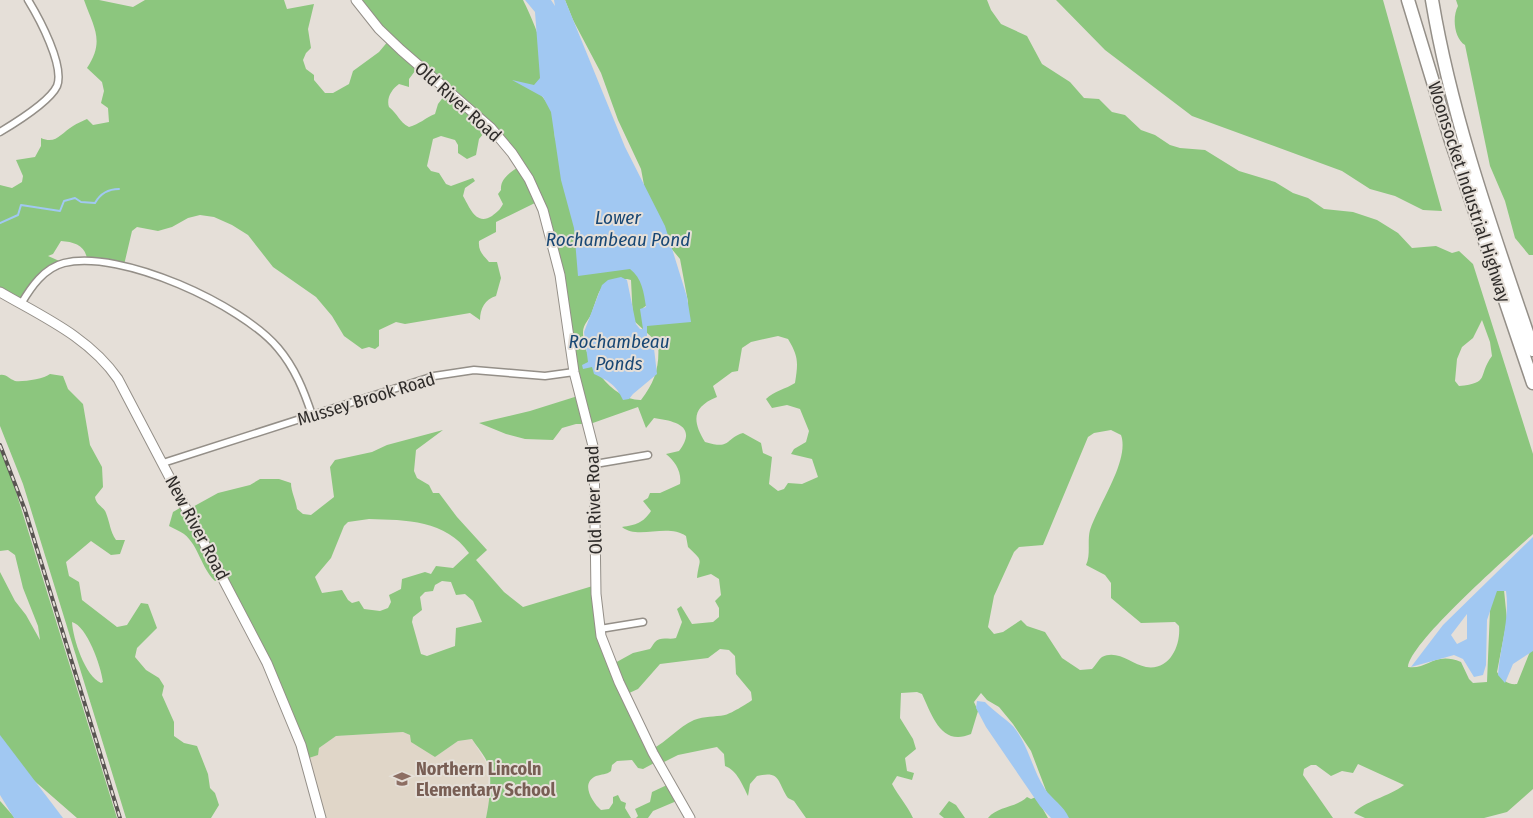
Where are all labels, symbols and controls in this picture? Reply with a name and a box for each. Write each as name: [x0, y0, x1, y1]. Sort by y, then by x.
street label: Old River Road: [410, 57, 506, 147]
street label: Woonsocket Industrial Highway: [1423, 79, 1515, 305]
water label: Lower Rochambeau Pond: [546, 206, 690, 251]
water label: Rochambeau Ponds: [568, 330, 670, 375]
street label: Mussey Brook Road: [294, 368, 438, 430]
street label: Old River Road: [581, 445, 607, 555]
street label: New River Road: [160, 472, 234, 584]
place label: Northern Lincoln Elementary School: [416, 758, 555, 801]
school or university icon: Northern Lincoln Elementary School: [392, 769, 412, 789]

